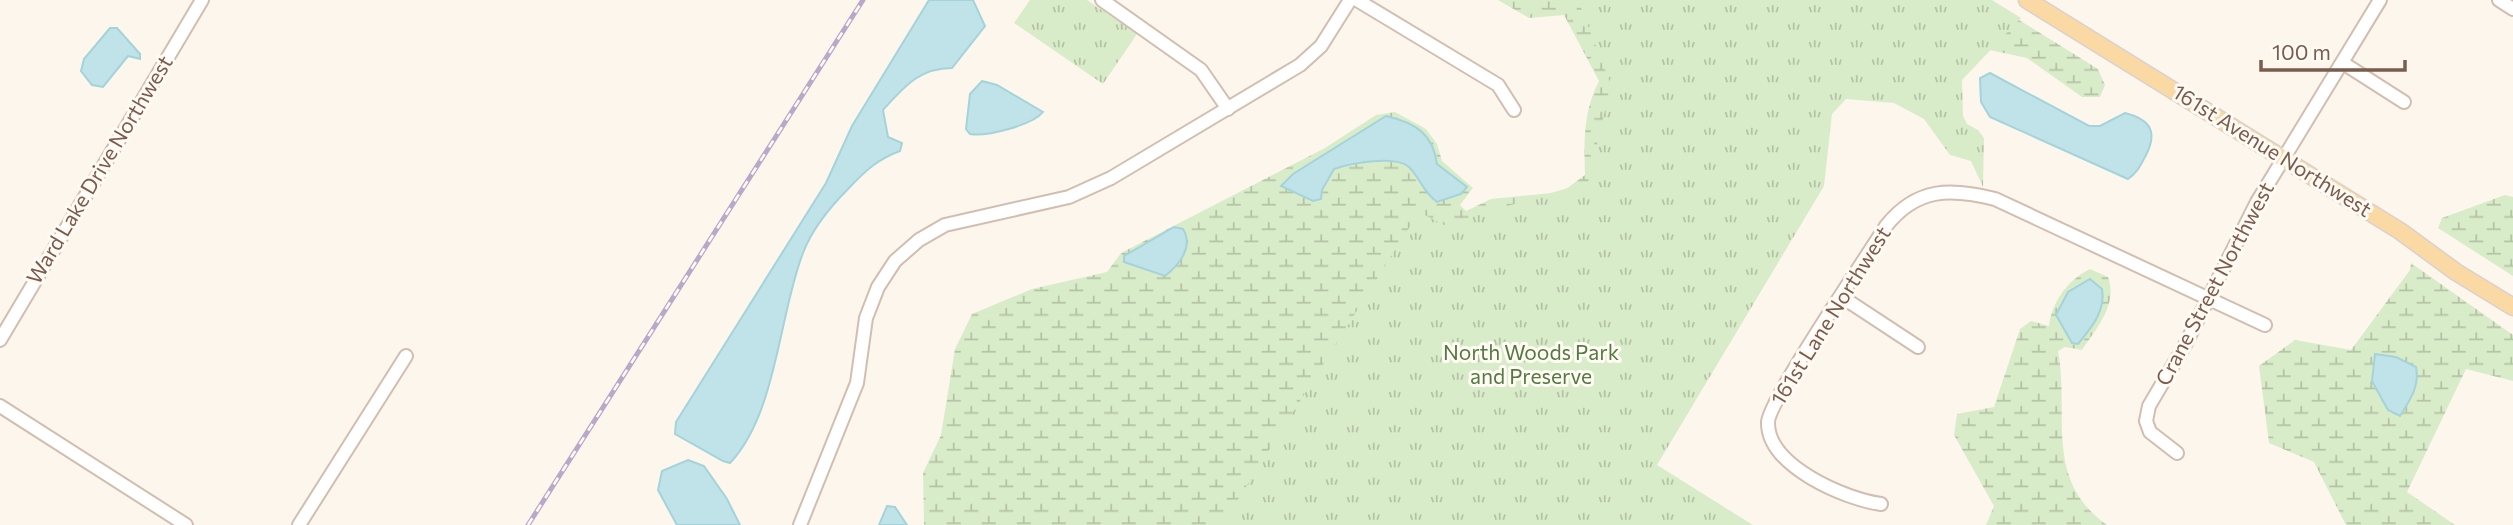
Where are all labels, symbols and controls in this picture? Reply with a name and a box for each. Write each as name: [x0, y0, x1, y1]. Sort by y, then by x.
scale bar: [2261, 28, 2404, 72]
text: 100 m: [2272, 39, 2331, 64]
street label: Ward Lake Drive Northwest: [21, 50, 177, 288]
street label: 161st Avenue Northwest: [2169, 78, 2377, 221]
street label: Crane Street Northwest: [2149, 177, 2278, 389]
street label: 161st Lane Northwest: [1765, 221, 1895, 409]
park label: North Woods Park and Preserve: [1443, 339, 1619, 388]

